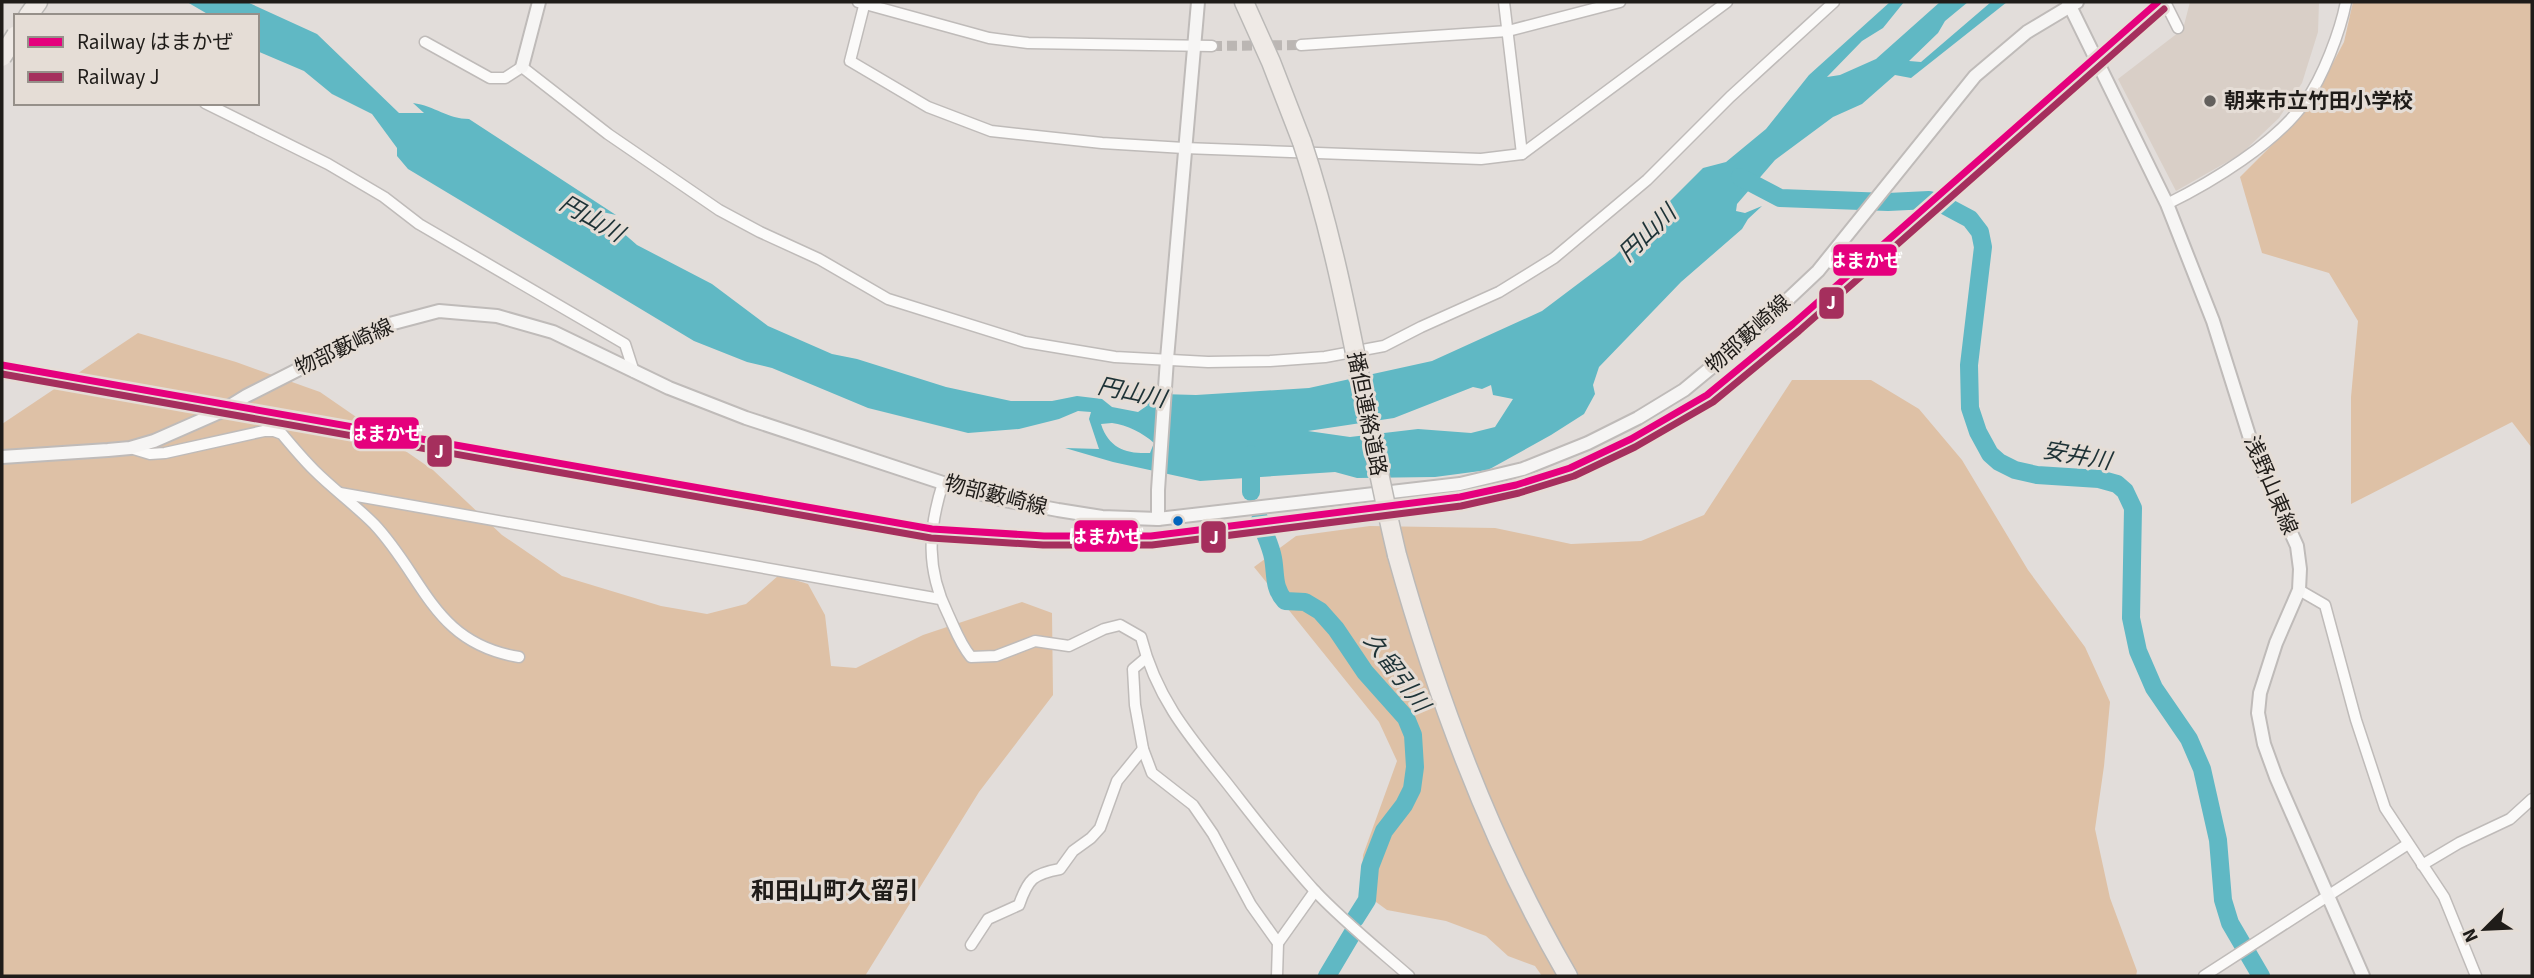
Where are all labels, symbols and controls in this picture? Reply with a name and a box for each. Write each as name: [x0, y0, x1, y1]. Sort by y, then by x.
legend: [14, 14, 259, 105]
text: Railway はまかぜ: [77, 27, 233, 57]
text: Railway J: [77, 62, 160, 92]
place label: 朝来市立竹田小学校: [2224, 86, 2413, 116]
marker: 朝来市立竹田小学校: [2202, 93, 2218, 109]
water label: 円山川: [554, 187, 632, 251]
water label: 円山川: [1611, 195, 1686, 269]
line badge: はまかぜ: [1832, 243, 1898, 277]
text: はまかぜ: [1827, 248, 1903, 275]
line badge: J: [1818, 286, 1845, 320]
street label: 物部藪崎線: [1699, 288, 1797, 380]
text: J: [1826, 290, 1836, 317]
street label: 物部藪崎線: [290, 311, 398, 383]
street label: 播但連絡道路: [1340, 349, 1394, 479]
water label: 円山川: [1095, 369, 1172, 416]
line badge: はまかぜ: [353, 416, 420, 450]
text: はまかぜ: [348, 421, 424, 448]
street label: 浅野山東線: [2237, 431, 2305, 539]
water label: 安井川: [2040, 433, 2117, 478]
line badge: J: [426, 434, 453, 468]
text: J: [434, 439, 444, 466]
street label: 物部藪崎線: [941, 468, 1051, 522]
unlabelled marker: [1171, 514, 1185, 528]
line badge: はまかぜ: [1073, 519, 1139, 553]
line badge: J: [1200, 520, 1227, 554]
text: はまかぜ: [1068, 524, 1144, 551]
text: J: [1209, 525, 1219, 552]
water label: 久留引川: [1356, 626, 1439, 721]
district label: 和田山町久留引: [751, 874, 919, 909]
north arrow: [2450, 894, 2520, 964]
text: N: [2456, 924, 2486, 947]

